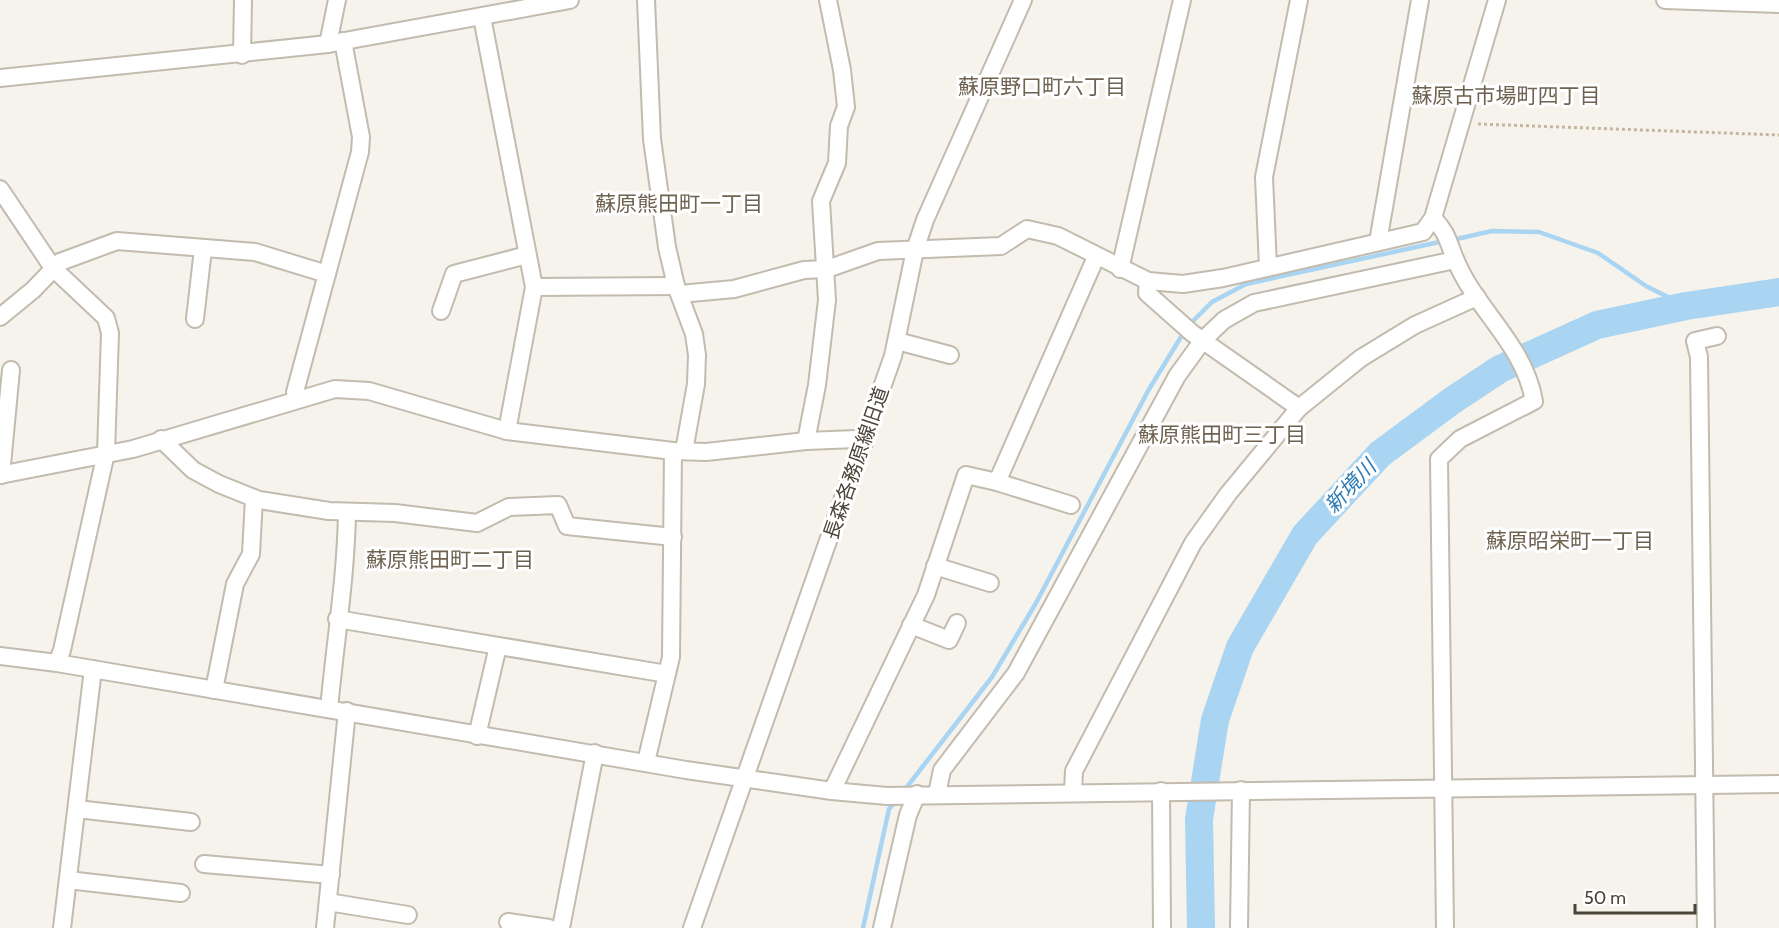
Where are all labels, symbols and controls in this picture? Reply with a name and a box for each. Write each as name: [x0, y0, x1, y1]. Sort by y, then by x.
district label: 蘇原野口町六丁目: [958, 74, 1126, 99]
district label: 蘇原古市場町四丁目: [1412, 83, 1601, 108]
district label: 蘇原熊田町一丁目: [595, 191, 763, 216]
street label: 長森各務原線旧道: [819, 383, 893, 543]
district label: 蘇原熊田町三丁目: [1138, 422, 1306, 447]
water label: 新境川: [1319, 453, 1382, 518]
district label: 蘇原昭栄町一丁目: [1486, 528, 1654, 553]
district label: 蘇原熊田町二丁目: [366, 547, 534, 572]
scale bar: [1575, 877, 1695, 915]
text: 50 m: [1584, 887, 1626, 909]

